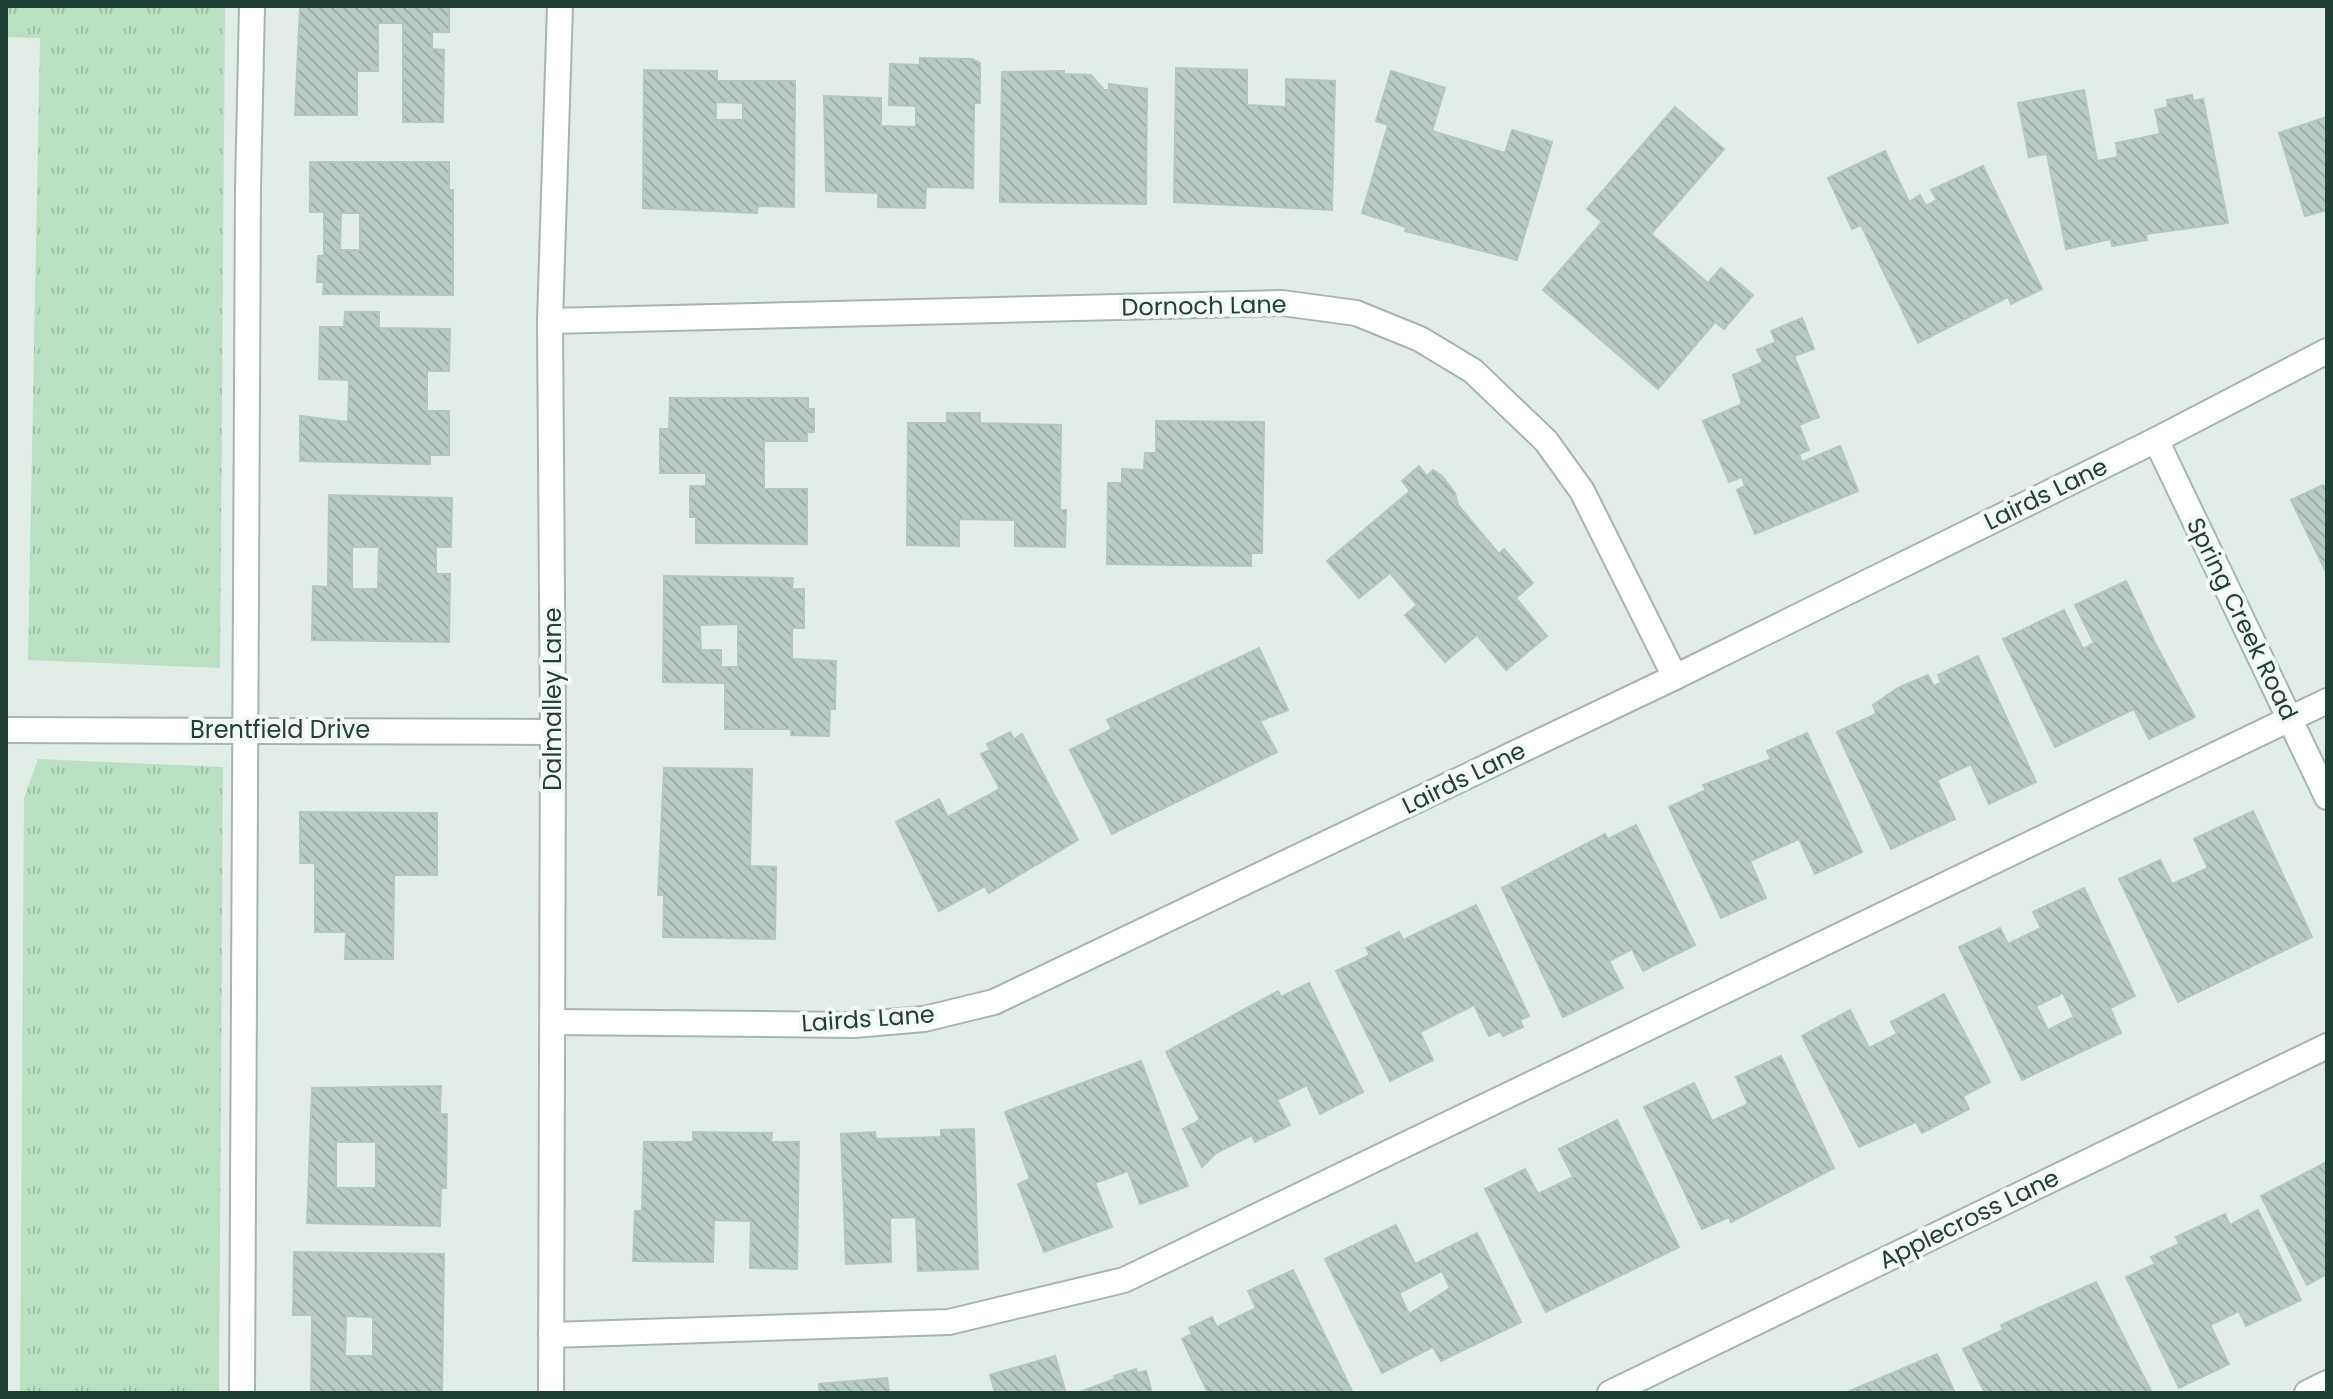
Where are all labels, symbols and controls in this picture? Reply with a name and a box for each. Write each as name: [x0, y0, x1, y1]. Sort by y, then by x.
street label: Dornoch Lane: [1121, 288, 1287, 323]
street label: Lairds Lane: [1979, 449, 2113, 538]
street label: Spring Creek Road: [2179, 512, 2306, 726]
street label: Dalmalley Lane: [536, 607, 569, 791]
street label: Brentfield Drive: [190, 713, 370, 746]
street label: Lairds Lane: [1397, 733, 1531, 822]
street label: Lairds Lane: [800, 997, 936, 1040]
street label: Applecross Lane: [1873, 1161, 2064, 1276]

